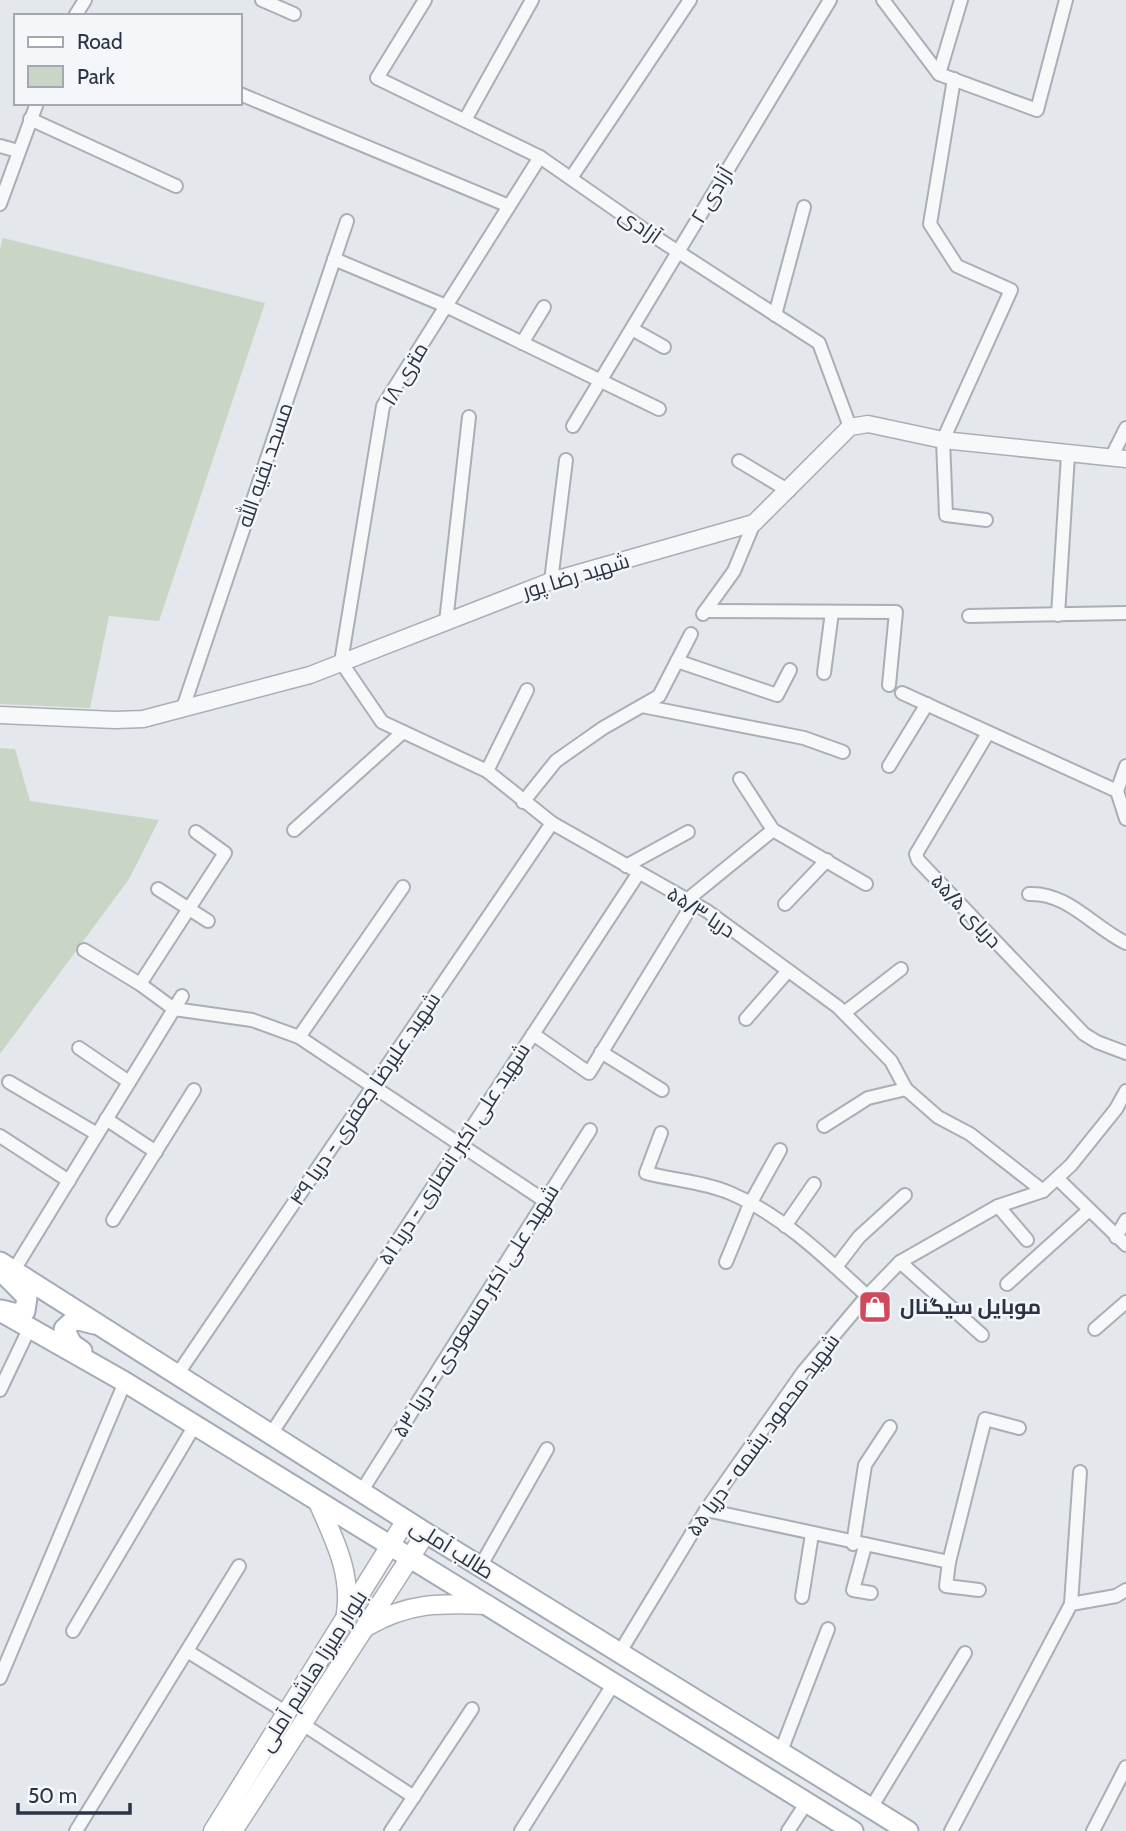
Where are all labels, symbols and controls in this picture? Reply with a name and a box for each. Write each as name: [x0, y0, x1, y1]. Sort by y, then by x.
legend: [14, 14, 242, 105]
text: Road: [77, 29, 123, 54]
text: Park: [77, 64, 115, 89]
street label: آزادی ۲: [685, 162, 739, 228]
street label: آزادی: [614, 202, 666, 250]
street label: ۱۸ متری: [376, 338, 434, 410]
street label: مسجد بقیه الله: [231, 399, 298, 530]
street label: شهید رضا پور: [519, 547, 633, 606]
street label: دریای ۵۵/۵: [925, 868, 1007, 954]
street label: دریا ۵۵/۳: [663, 880, 740, 943]
street label: شهید علیرضا جعفری - دریا ۴۹: [284, 987, 446, 1211]
street label: شهید علی اکبر انصاری - دریا ۵۱: [372, 1038, 536, 1270]
street label: شهید علی اکبر مسعودی - دریا ۵۳: [387, 1180, 565, 1442]
shop icon: موبایل سیگنال: [856, 1288, 894, 1326]
place label: موبایل سیگنال: [900, 1294, 1041, 1320]
street label: شهید محمود بشمه - دریا ۵۵: [681, 1329, 845, 1541]
street label: طالب آملی: [405, 1513, 499, 1585]
street label: بلوار میرزا هاشم آملی: [253, 1586, 374, 1757]
scale bar: [18, 1772, 130, 1816]
text: 50 m: [28, 1783, 77, 1808]

